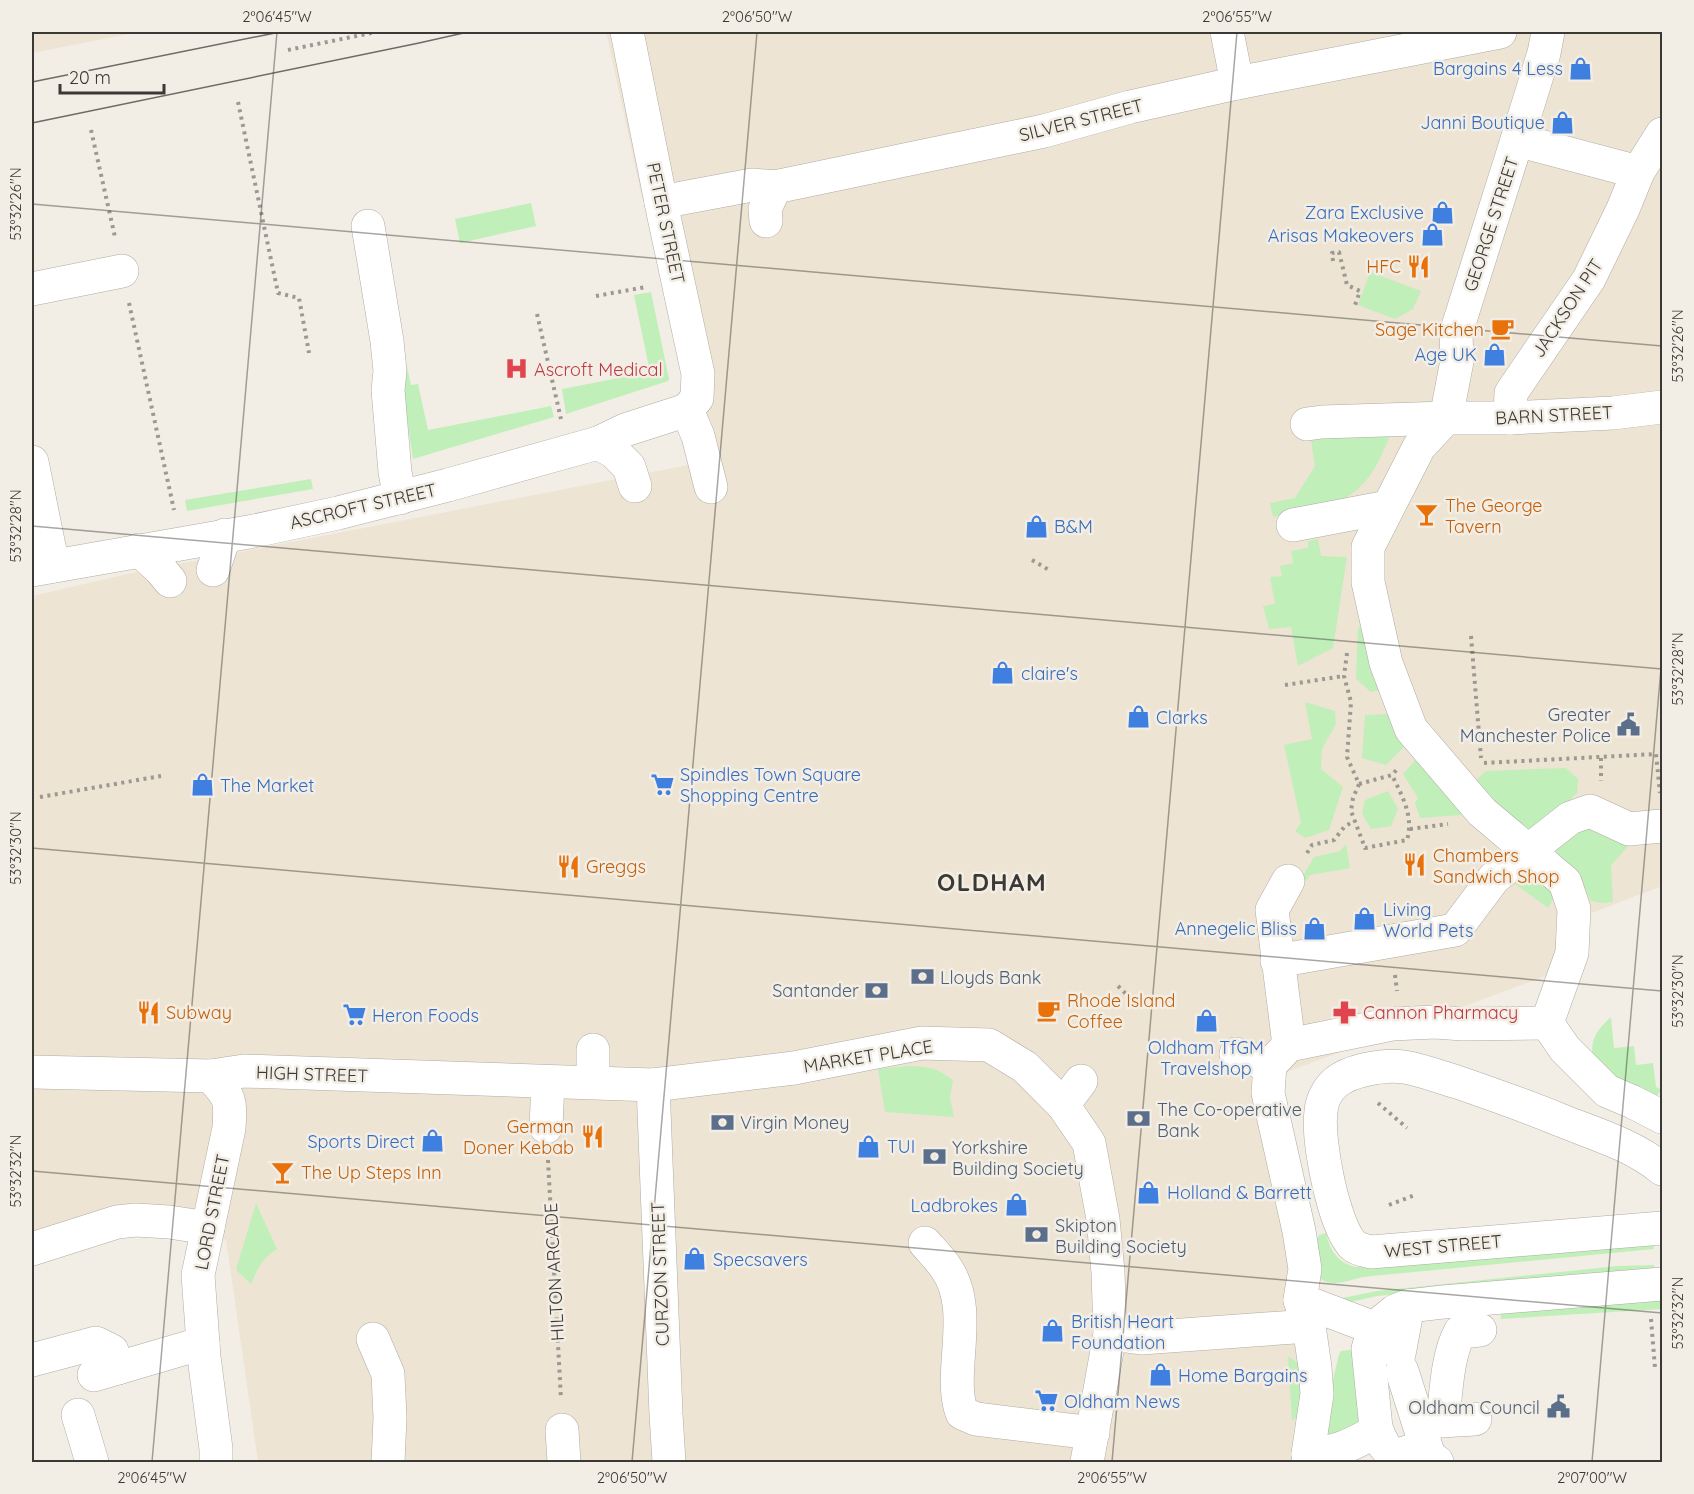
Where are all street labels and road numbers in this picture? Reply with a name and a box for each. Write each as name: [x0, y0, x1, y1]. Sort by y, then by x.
street label: SILVER STREET: [1017, 93, 1145, 146]
street label: GEORGE STREET: [1458, 154, 1524, 294]
street label: PETER STREET: [642, 160, 690, 286]
street label: JACKSON PIT: [1526, 254, 1608, 362]
street label: BARN STREET: [1495, 400, 1614, 430]
street label: ASCROFT STREET: [287, 478, 439, 534]
street label: MARKET PLACE: [802, 1034, 934, 1078]
street label: HIGH STREET: [256, 1061, 369, 1087]
street label: LORD STREET: [190, 1152, 235, 1272]
street label: CURZON STREET: [646, 1201, 674, 1347]
street label: HILTON ARCADE: [539, 1202, 569, 1342]
street label: WEST STREET: [1383, 1229, 1503, 1263]

